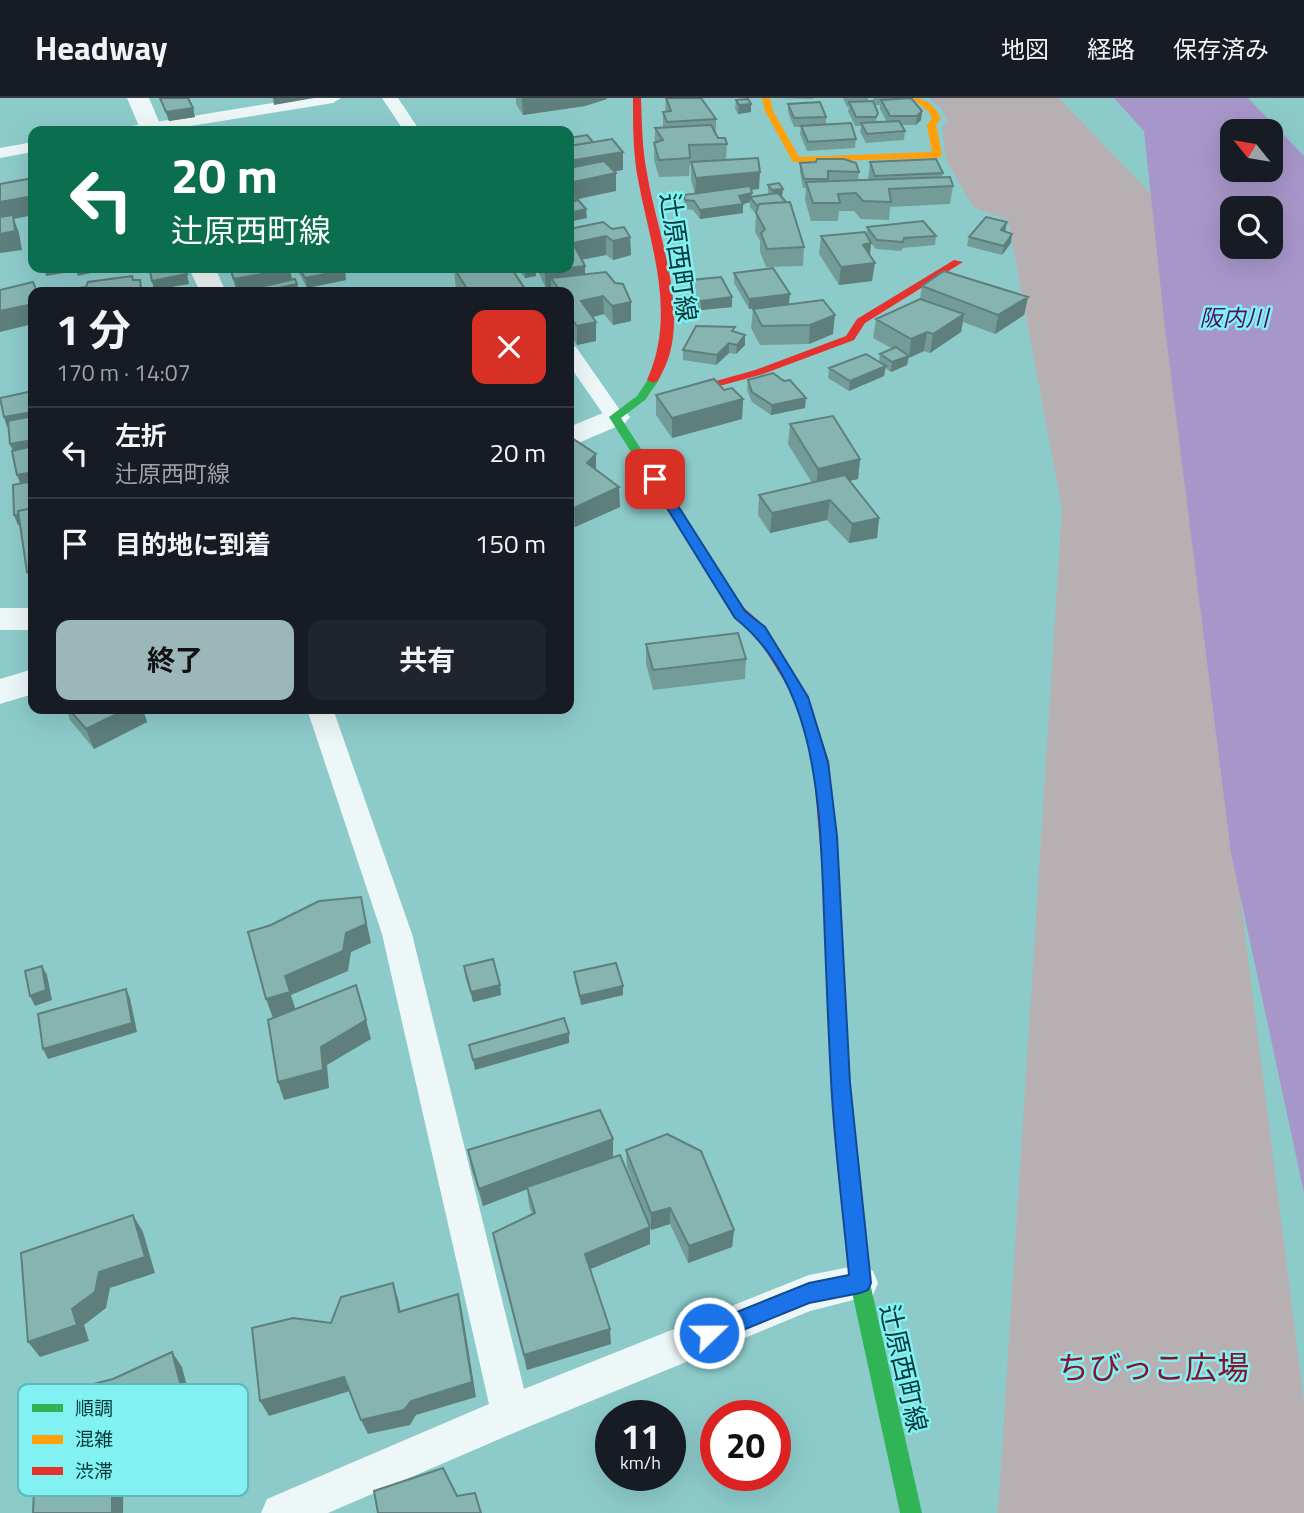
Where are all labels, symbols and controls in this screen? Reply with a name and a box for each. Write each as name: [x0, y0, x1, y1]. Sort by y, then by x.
text: Headway: [35, 23, 168, 73]
text: 地図: [1001, 31, 1049, 67]
text: 経路: [1087, 31, 1135, 67]
text: 保存済み: [1173, 31, 1269, 67]
north arrow: [1220, 119, 1283, 182]
map controls: [1220, 119, 1283, 259]
text: 20 m: [171, 137, 278, 212]
icon: left: [56, 154, 147, 245]
street label: 辻原西町線: [651, 190, 707, 324]
button: search: [1220, 196, 1283, 259]
text: 辻原西町線: [171, 206, 331, 254]
text: 1 分: [56, 297, 131, 361]
water label: 阪内川: [1200, 300, 1272, 335]
button: close: [472, 310, 546, 384]
text: 170 m · 14:07: [56, 355, 191, 390]
text: 左折: [115, 416, 167, 455]
text: 20 m: [489, 433, 546, 472]
icon: left: [56, 434, 94, 472]
pin: [625, 449, 685, 509]
text: 辻原西町線: [115, 456, 230, 491]
icon: arrive: [636, 460, 674, 498]
text: 150 m: [475, 524, 546, 563]
icon: arrive: [56, 525, 94, 563]
text: 目的地に到着: [115, 525, 271, 564]
button: 終了: [56, 620, 294, 700]
button: 共有: [308, 620, 546, 700]
position arrow: [672, 1296, 746, 1370]
street label: 辻原西町線: [870, 1300, 938, 1436]
park label: ちびっこ広場: [1057, 1343, 1249, 1391]
legend: [18, 1384, 248, 1496]
text: 順調: [75, 1393, 113, 1422]
speed limit sign: 20: [700, 1400, 791, 1491]
text: 11: [621, 1409, 660, 1463]
text: 混雑: [75, 1424, 113, 1453]
text: km/h: [620, 1449, 661, 1476]
text: 渋滞: [75, 1456, 113, 1485]

